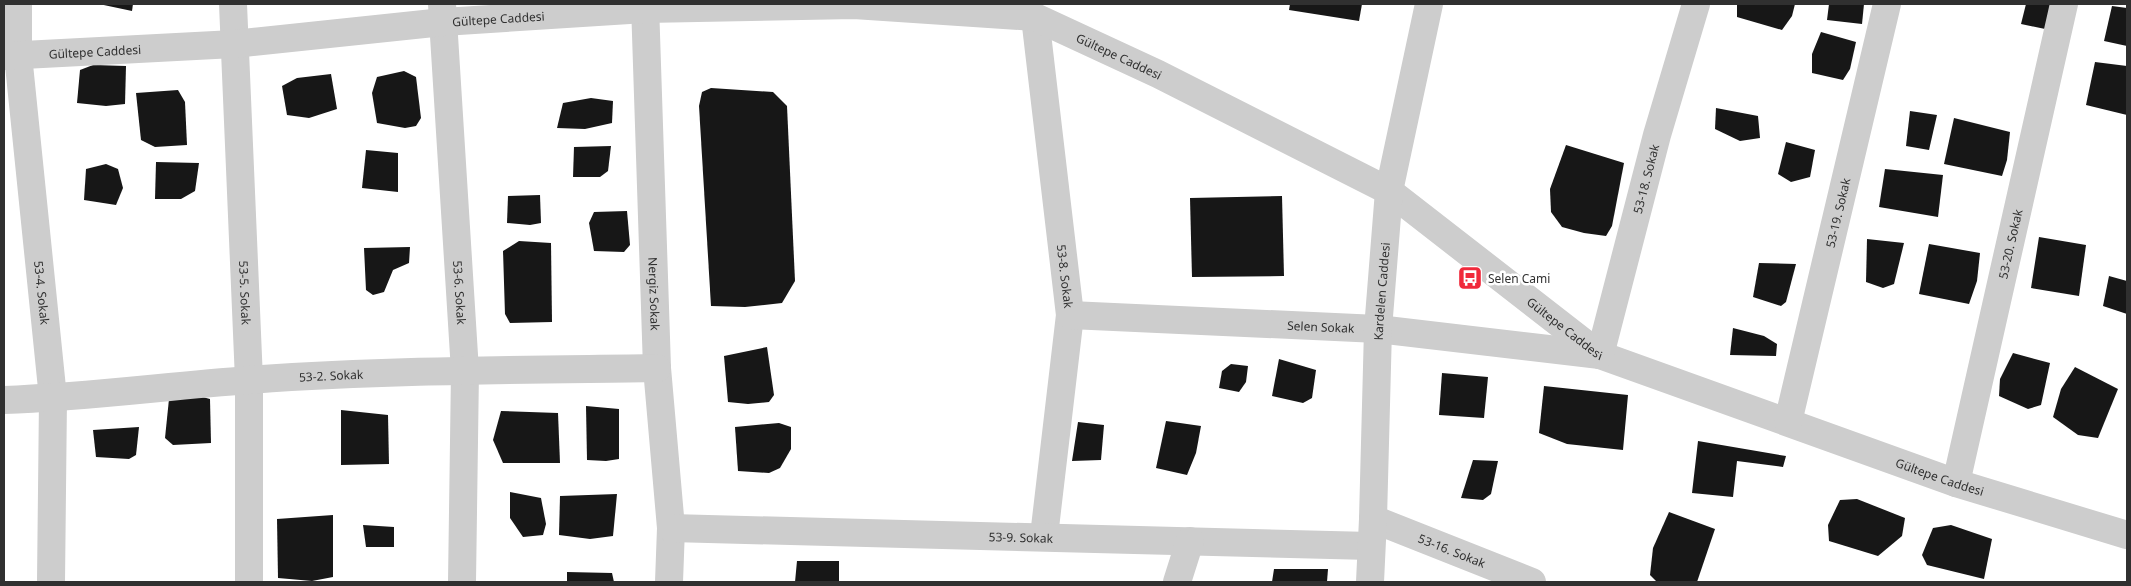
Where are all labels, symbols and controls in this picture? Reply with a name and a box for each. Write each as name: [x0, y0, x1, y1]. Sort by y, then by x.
street label: Gültepe Caddesi: [452, 7, 545, 30]
street label: Gültepe Caddesi: [1074, 29, 1165, 83]
street label: Gültepe Caddesi: [48, 40, 141, 62]
street label: 53-18. Sokak: [1628, 142, 1663, 215]
street label: 53-19. Sokak: [1821, 176, 1854, 249]
street label: 53-20. Sokak: [1994, 207, 2026, 281]
street label: Kardelen Caddesi: [1369, 242, 1393, 340]
street label: 53-8. Sokak: [1053, 243, 1078, 310]
street label: Nergiz Sokak: [645, 257, 664, 331]
street label: 53-4. Sokak: [31, 260, 54, 326]
street label: 53-5. Sokak: [235, 260, 255, 326]
street label: 53-6. Sokak: [450, 260, 471, 326]
bus stop icon: Selen Cami: [1457, 265, 1483, 291]
place label: Selen Cami: [1488, 270, 1550, 287]
street label: Gültepe Caddesi: [1523, 293, 1605, 364]
street label: Selen Sokak: [1287, 316, 1355, 336]
street label: 53-2. Sokak: [298, 365, 364, 385]
street label: Gültepe Caddesi: [1893, 453, 1986, 500]
street label: 53-9. Sokak: [989, 528, 1054, 546]
street label: 53-16. Sokak: [1416, 529, 1489, 572]

